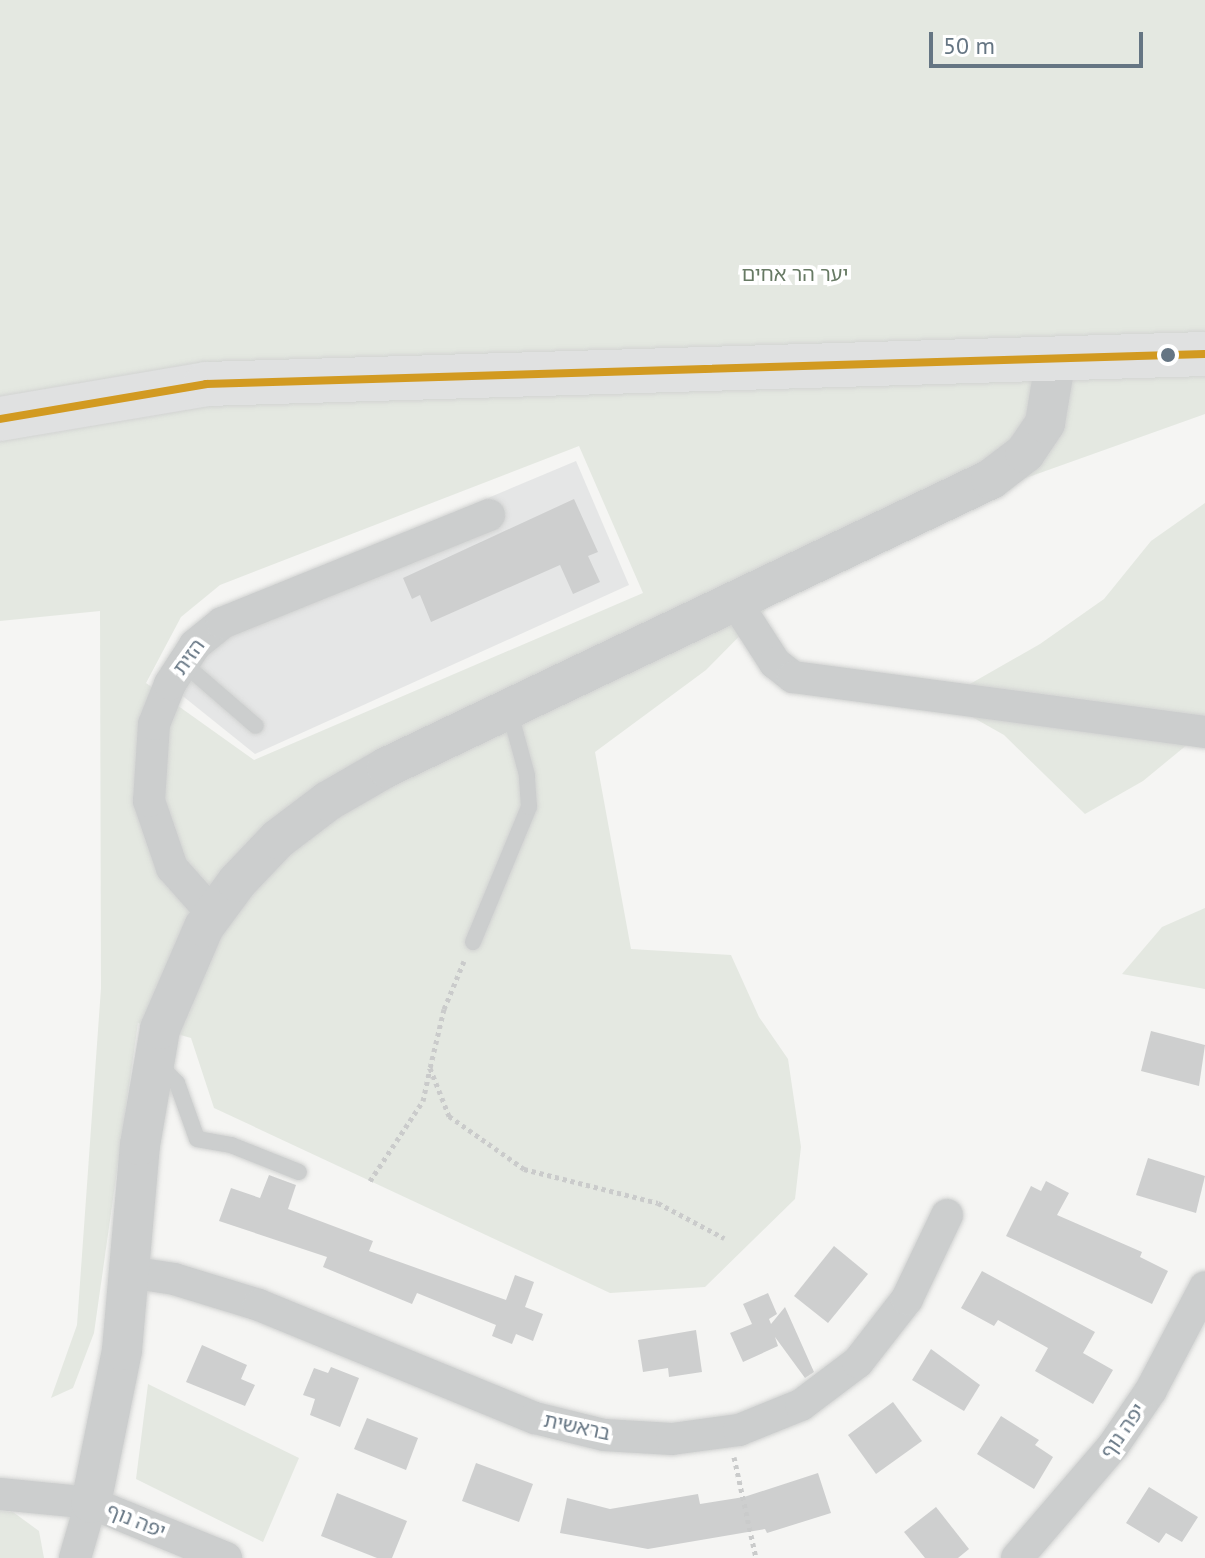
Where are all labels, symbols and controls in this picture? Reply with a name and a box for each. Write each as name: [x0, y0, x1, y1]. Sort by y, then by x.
scale bar: [933, 16, 1147, 66]
text: 50 m: [943, 30, 995, 61]
park label: יער הר אחים: [742, 262, 848, 286]
unlabelled marker: [1160, 347, 1176, 363]
street label: הזית: [168, 634, 210, 680]
street label: יפה נוף: [1096, 1399, 1150, 1463]
street label: בראשית: [542, 1408, 612, 1446]
street label: יפה נוף: [103, 1498, 169, 1544]

